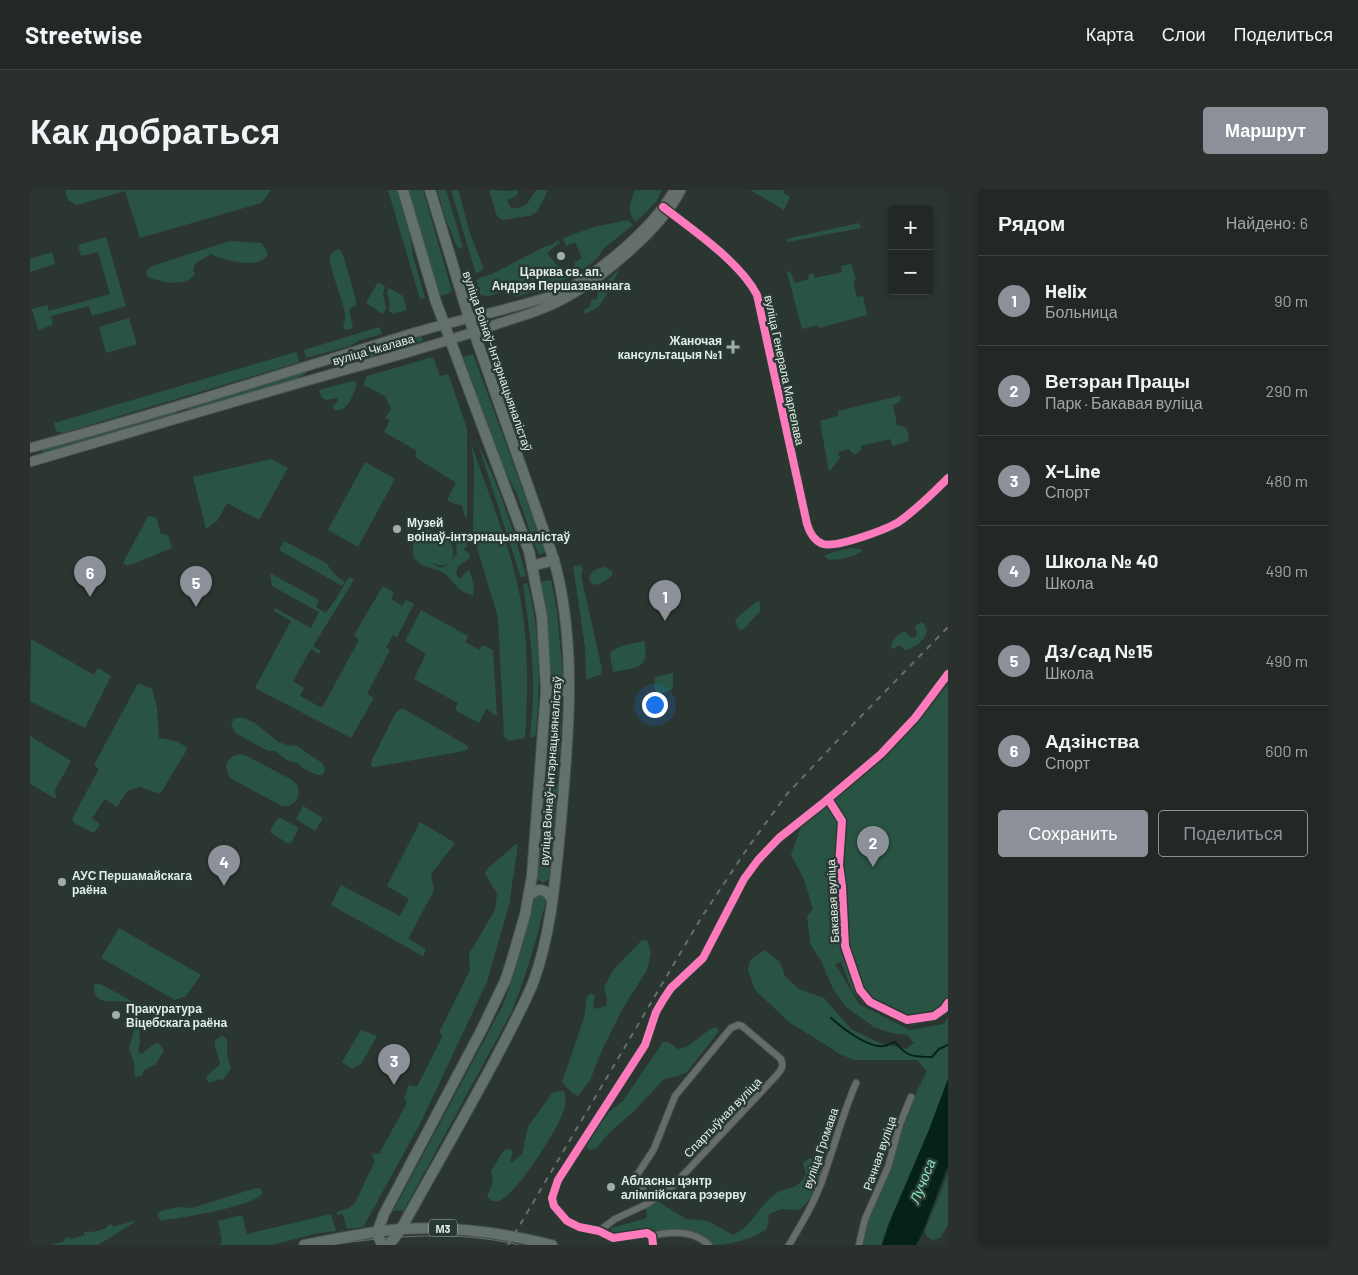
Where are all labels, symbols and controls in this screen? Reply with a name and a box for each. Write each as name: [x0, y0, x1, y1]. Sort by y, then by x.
text: Streetwise: [25, 20, 142, 49]
text: Карта: [1086, 23, 1134, 45]
text: Слои: [1162, 23, 1206, 45]
text: Поделиться: [1234, 23, 1333, 45]
button: Маршрут: [1203, 107, 1328, 154]
text: Как добраться: [30, 109, 280, 151]
map controls: [888, 205, 933, 295]
button: +: [888, 205, 933, 250]
text: Рядом: [998, 210, 1065, 235]
text: Найдено: 6: [1226, 213, 1308, 232]
marker: Царква св. ап. Андрэя Першазваннага: [555, 250, 567, 262]
button: −: [888, 250, 933, 295]
place label: Царква св. ап. Андрэя Першазваннага: [492, 264, 631, 293]
street label: вуліца Воінаў-Інтэрнацыяналістаў: [460, 269, 535, 453]
text: Helix: [1045, 279, 1087, 302]
text: 1: [1011, 291, 1017, 310]
text: 90 m: [1274, 291, 1308, 310]
street label: вуліца Генерала Маргелава: [761, 294, 808, 447]
text: Больница: [1045, 302, 1118, 321]
street label: вуліца Чкалава: [331, 331, 416, 368]
place label: Жаночая кансультацыя №1: [618, 333, 722, 362]
marker: Жаночая кансультацыя №1: [726, 340, 740, 354]
text: Ветэран Працы: [1045, 369, 1190, 392]
text: 2: [1010, 381, 1018, 400]
text: 290 m: [1266, 381, 1308, 400]
text: Парк · Бакавая вуліца: [1045, 393, 1203, 412]
text: X-Line: [1045, 459, 1101, 482]
text: 3: [1010, 471, 1018, 490]
text: 480 m: [1265, 471, 1308, 490]
text: Спорт: [1045, 482, 1090, 501]
place label: Музей воінаў-інтэрнацыяналістаў: [407, 515, 570, 544]
marker: Музей воінаў-інтэрнацыяналістаў: [391, 523, 403, 535]
text: Школа № 40: [1045, 549, 1158, 572]
pin: 6: [74, 556, 106, 597]
text: 4: [1009, 561, 1019, 580]
text: 490 m: [1265, 561, 1308, 580]
pin: 5: [180, 566, 212, 607]
text: Школа: [1045, 573, 1094, 592]
pin: 1: [649, 580, 681, 621]
text: Дз/сад №15: [1045, 639, 1153, 662]
text: 5: [1010, 651, 1018, 670]
text: 490 m: [1265, 651, 1308, 670]
text: Школа: [1045, 663, 1094, 682]
street label: вуліца Воінаў-Інтэрнацыяналістаў: [536, 676, 565, 866]
your location: [642, 692, 668, 718]
text: Адзінства: [1045, 729, 1139, 752]
text: 6: [1010, 741, 1018, 760]
text: 600 m: [1265, 741, 1308, 760]
text: Спорт: [1045, 753, 1090, 772]
button: Сохранить: [998, 810, 1148, 857]
button: Поделиться: [1158, 810, 1308, 857]
pin: 2: [857, 826, 889, 867]
pin: 4: [208, 845, 240, 886]
street label: Бакавая вуліца: [823, 859, 842, 943]
place label: АУС Першамайскага раёна: [72, 868, 192, 897]
marker: АУС Першамайскага раёна: [56, 876, 68, 888]
place label: Пракуратура Віцебскага раёна: [126, 1001, 227, 1030]
marker: Пракуратура Віцебскага раёна: [110, 1009, 122, 1021]
pin: 3: [378, 1044, 410, 1085]
street label: Спартыўная вуліца: [680, 1074, 765, 1161]
street label: вуліца Громава: [800, 1105, 841, 1191]
street label: Рачная вуліца: [860, 1114, 899, 1192]
water label: Лучоса: [905, 1156, 939, 1207]
place label: Абласны цэнтр алімпійскага рэзерву: [621, 1173, 746, 1202]
marker: Абласны цэнтр алімпійскага рэзерву: [605, 1181, 617, 1193]
road number: М3: [429, 1220, 457, 1236]

